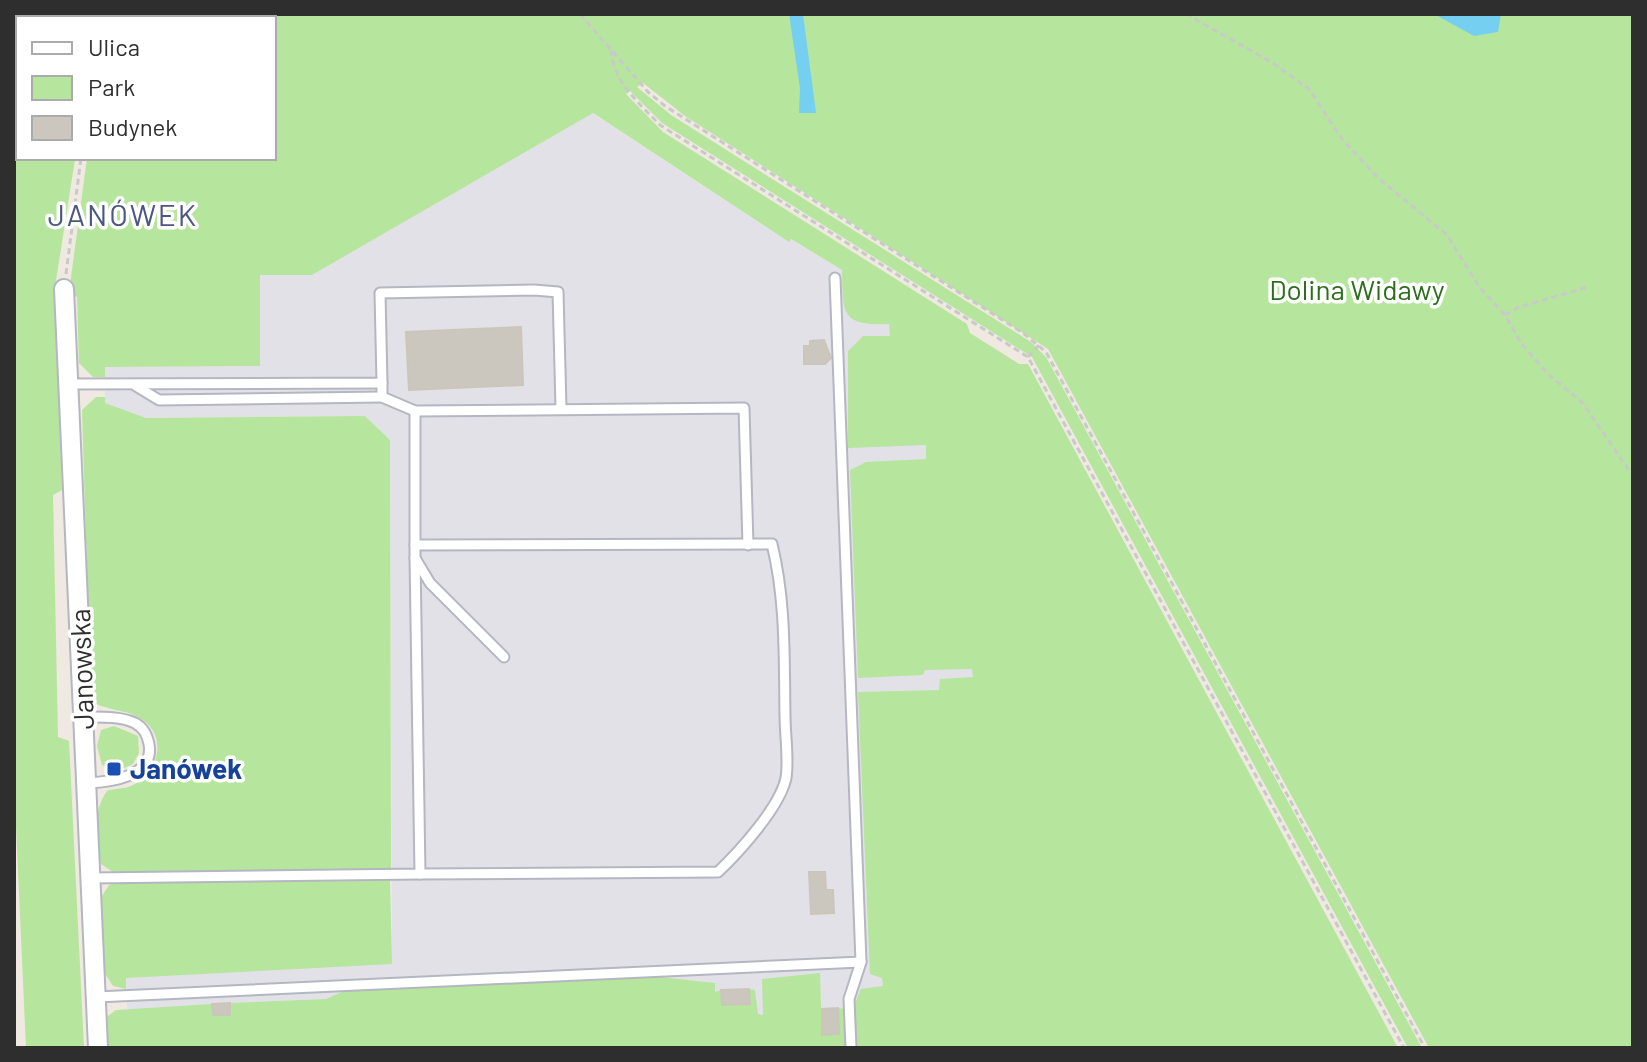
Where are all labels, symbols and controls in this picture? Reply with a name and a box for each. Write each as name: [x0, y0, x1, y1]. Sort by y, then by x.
legend: [16, 16, 276, 160]
text: Ulica: [88, 32, 140, 61]
text: Park: [88, 72, 135, 101]
text: Budynek: [88, 112, 177, 141]
district label: JANÓWEK: [48, 196, 198, 232]
park label: Dolina Widawy: [1269, 272, 1445, 306]
street label: Janowska: [62, 608, 100, 730]
place label: Janówek: [130, 751, 242, 785]
marker: Janówek: [105, 760, 123, 778]

